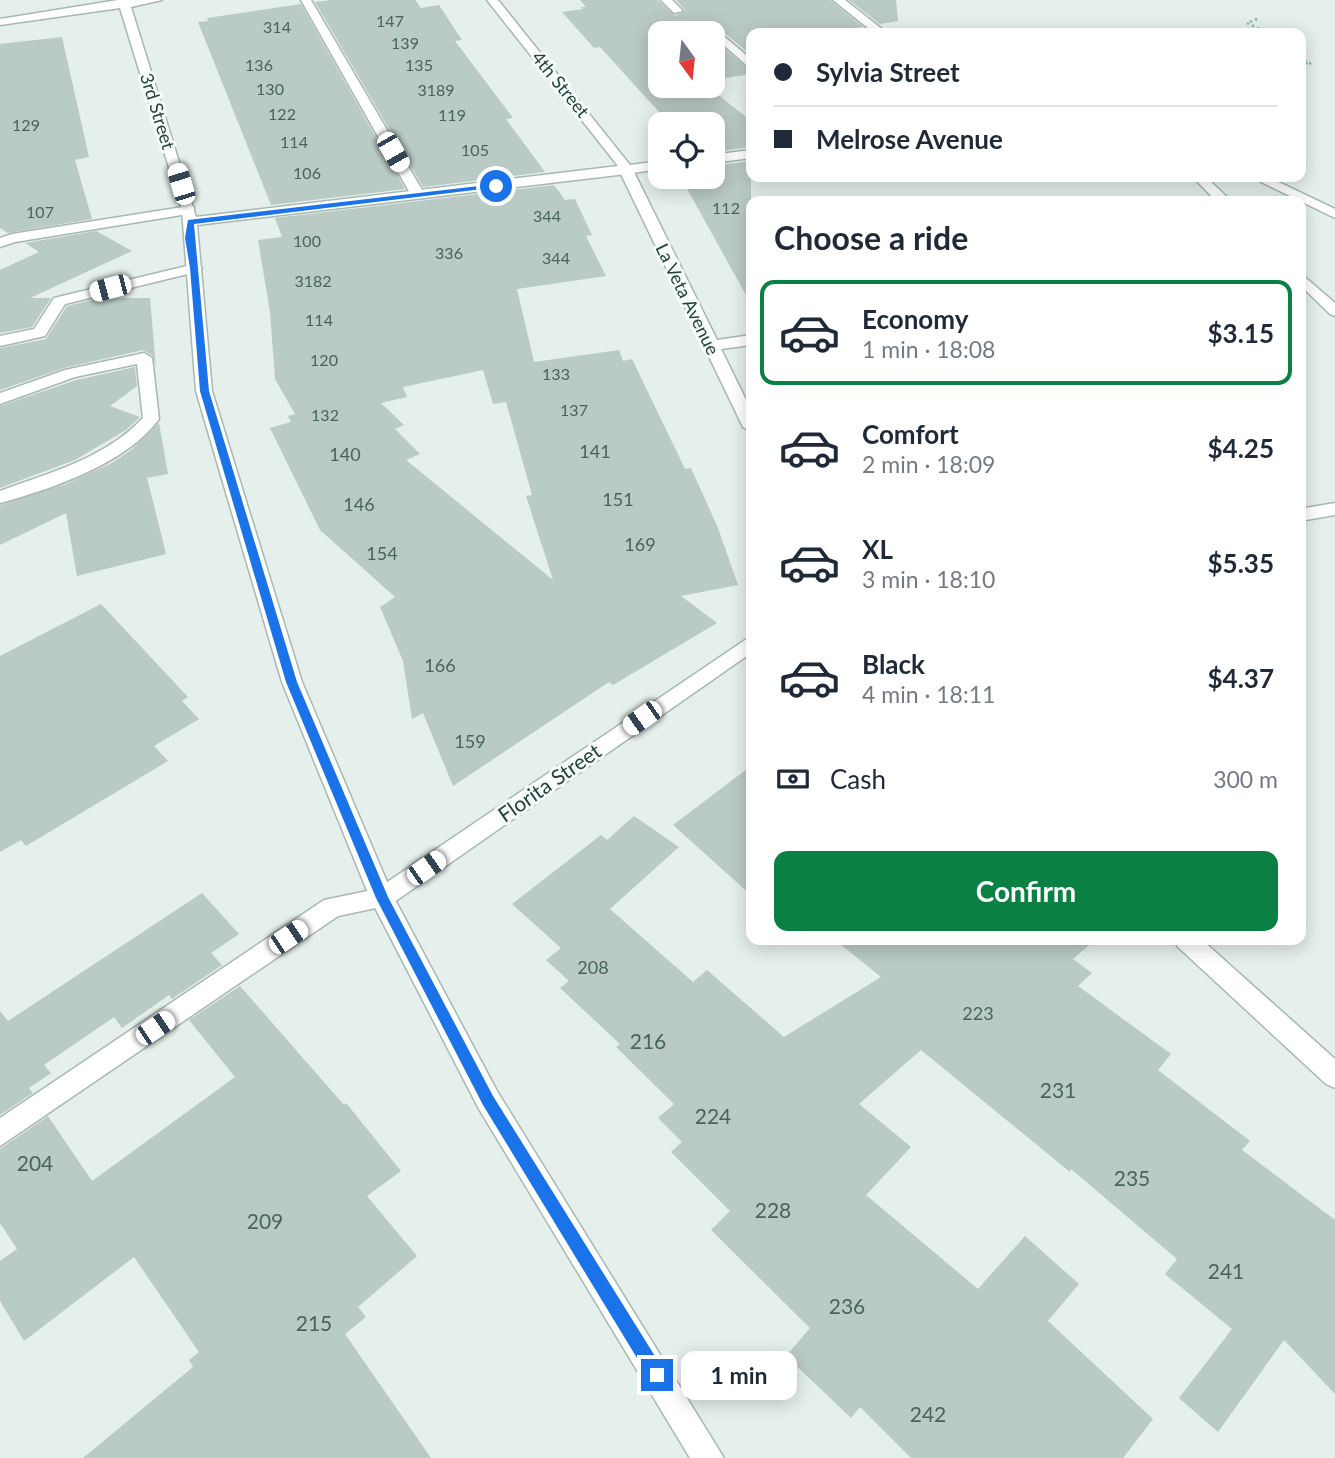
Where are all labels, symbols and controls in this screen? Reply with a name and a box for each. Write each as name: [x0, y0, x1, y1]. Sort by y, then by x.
house number: 147: [376, 11, 404, 30]
house number: 314: [263, 17, 291, 36]
north arrow: [648, 21, 724, 98]
map controls: [648, 21, 725, 189]
house number: 139: [391, 33, 419, 52]
street label: 4th Street: [528, 46, 595, 122]
house number: 136: [245, 55, 273, 74]
house number: 135: [405, 55, 433, 74]
text: Sylvia Street: [816, 56, 960, 88]
street label: 3rd Street: [136, 70, 180, 152]
house number: 130: [256, 79, 284, 98]
house number: 3189: [417, 80, 455, 99]
house number: 122: [268, 104, 296, 123]
house number: 119: [438, 105, 466, 124]
button: locate: [648, 112, 725, 189]
house number: 129: [12, 115, 40, 134]
text: Melrose Avenue: [816, 123, 1003, 155]
car: [374, 129, 413, 175]
house number: 114: [280, 132, 308, 151]
house number: 105: [461, 140, 489, 159]
car: [165, 161, 198, 207]
house number: 106: [293, 163, 321, 182]
route start: [480, 170, 512, 202]
house number: 112: [712, 198, 740, 217]
house number: 107: [26, 202, 54, 221]
house number: 344: [533, 206, 561, 225]
text: Choose a ride: [774, 218, 968, 257]
house number: 100: [293, 231, 321, 250]
street label: La Veta Avenue: [651, 240, 725, 358]
house number: 336: [435, 243, 463, 262]
house number: 344: [542, 248, 570, 267]
house number: 3182: [294, 271, 332, 290]
car: [87, 272, 134, 304]
icon: car: [778, 301, 841, 364]
text: Economy: [862, 303, 968, 335]
house number: 114: [305, 310, 333, 329]
text: $3.15: [1208, 317, 1274, 349]
text: 1 min · 18:08: [862, 335, 995, 363]
house number: 120: [310, 350, 338, 369]
house number: 133: [542, 364, 570, 383]
house number: 137: [560, 400, 588, 419]
house number: 132: [311, 405, 339, 424]
icon: car: [778, 416, 841, 479]
text: Comfort: [862, 418, 959, 450]
text: $4.25: [1208, 432, 1274, 464]
house number: 141: [579, 440, 611, 462]
house number: 140: [329, 443, 361, 465]
text: 2 min · 18:09: [862, 450, 995, 478]
house number: 151: [602, 488, 634, 510]
house number: 146: [343, 493, 375, 515]
icon: car: [778, 531, 841, 594]
house number: 169: [624, 533, 656, 555]
text: XL: [862, 533, 893, 565]
house number: 154: [366, 542, 398, 564]
text: $5.35: [1208, 547, 1274, 579]
text: 3 min · 18:10: [862, 565, 995, 593]
icon: car: [778, 646, 841, 709]
text: Black: [862, 648, 925, 680]
house number: 166: [424, 654, 456, 676]
text: $4.37: [1208, 662, 1274, 694]
text: 4 min · 18:11: [862, 680, 995, 708]
car: [619, 697, 666, 739]
house number: 159: [454, 730, 486, 752]
street label: Florita Street: [493, 737, 606, 827]
icon: cash: [774, 760, 812, 798]
text: Cash: [830, 763, 886, 795]
text: 300 m: [1213, 765, 1278, 793]
car: [403, 847, 450, 889]
button: Confirm: [774, 851, 1278, 931]
car: [265, 917, 312, 957]
house number: 208: [577, 956, 609, 978]
house number: 223: [962, 1002, 994, 1024]
car: [132, 1008, 179, 1048]
house number: 216: [630, 1028, 666, 1053]
house number: 231: [1040, 1077, 1076, 1102]
house number: 224: [695, 1103, 731, 1128]
house number: 204: [17, 1150, 53, 1175]
house number: 235: [1114, 1165, 1150, 1190]
house number: 228: [755, 1197, 791, 1222]
house number: 209: [247, 1208, 283, 1233]
house number: 241: [1208, 1258, 1244, 1283]
house number: 236: [829, 1293, 865, 1318]
house number: 215: [296, 1310, 332, 1335]
callout: 1 min: [682, 1350, 797, 1400]
route end: [641, 1359, 673, 1391]
text: 1 min: [710, 1361, 768, 1389]
house number: 242: [910, 1401, 946, 1426]

